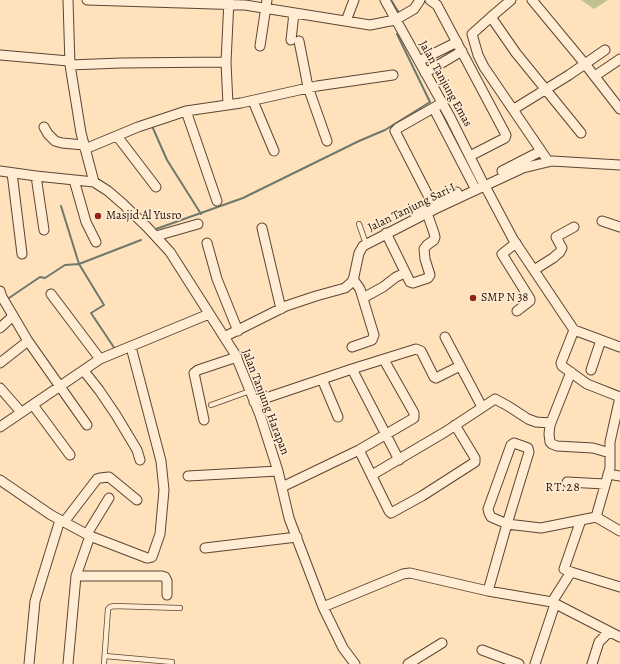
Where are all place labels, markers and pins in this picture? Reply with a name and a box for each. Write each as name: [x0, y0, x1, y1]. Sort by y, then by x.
place label: Masjid Al Yusro: [106, 209, 182, 223]
marker: Masjid Al Yusro: [93, 211, 103, 221]
place label: SMP N 38: [481, 291, 528, 305]
marker: SMP N 38: [468, 293, 478, 303]

